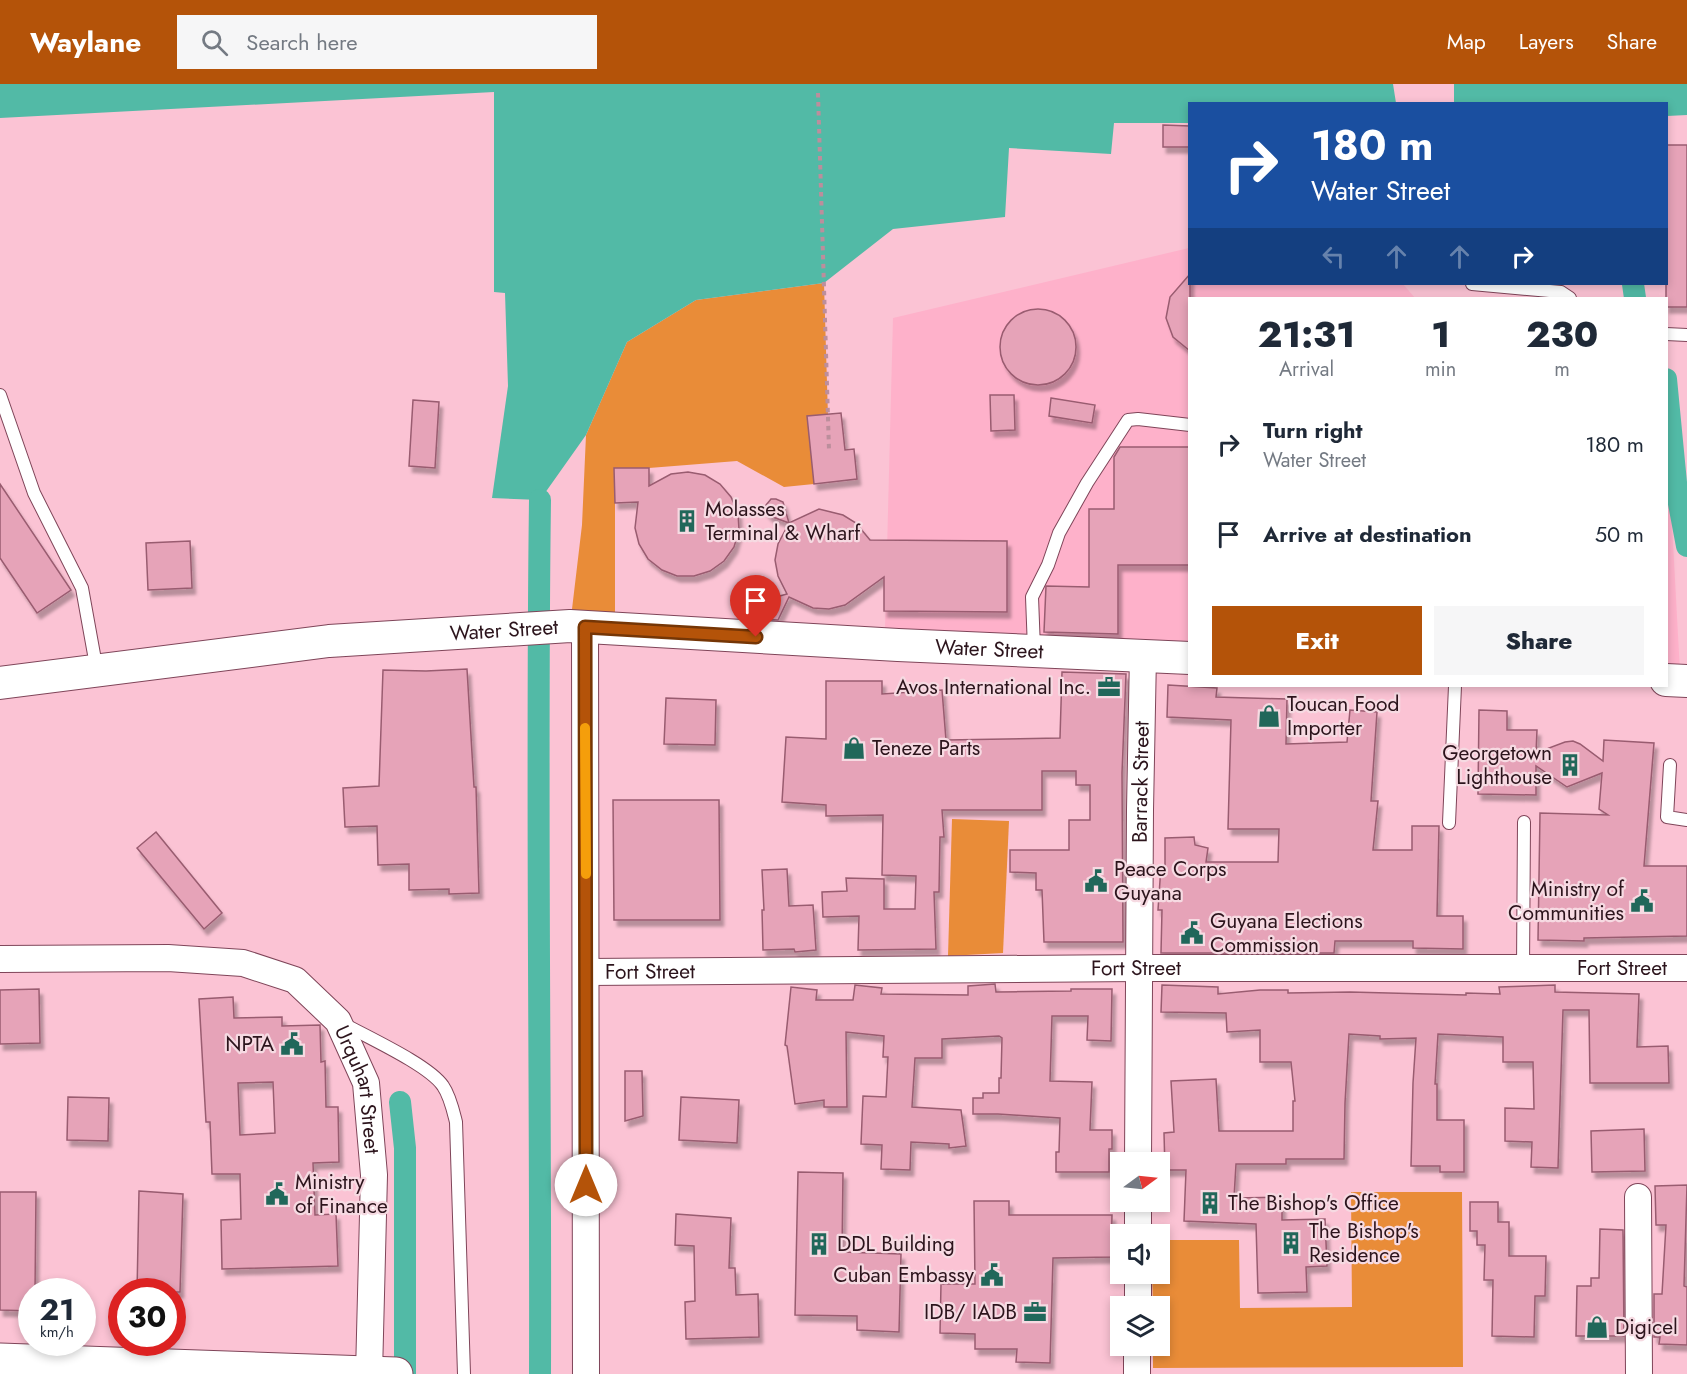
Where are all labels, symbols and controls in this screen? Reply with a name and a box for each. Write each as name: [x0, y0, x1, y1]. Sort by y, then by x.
search box: [177, 15, 597, 69]
text: Waylane: [30, 22, 141, 63]
icon: search: [198, 26, 231, 59]
text: Search here: [246, 26, 358, 58]
text: Map: [1447, 27, 1486, 57]
text: Layers: [1519, 27, 1574, 57]
text: Share: [1607, 27, 1657, 57]
text: 180 m: [1311, 115, 1434, 176]
icon: right: [1212, 126, 1290, 204]
text: Water Street: [1311, 171, 1450, 210]
icon: left: [1317, 240, 1350, 273]
icon: ahead: [1380, 240, 1413, 273]
icon: ahead: [1443, 240, 1476, 273]
icon: right: [1506, 240, 1539, 273]
text: 21:31: [1258, 308, 1355, 360]
text: 1: [1431, 308, 1450, 360]
text: 230: [1526, 308, 1598, 360]
text: Arrival: [1279, 355, 1334, 384]
text: min: [1425, 355, 1456, 384]
text: m: [1554, 355, 1570, 384]
text: Turn right: [1263, 414, 1363, 446]
icon: right: [1212, 428, 1245, 461]
text: 180 m: [1585, 428, 1644, 460]
text: Water Street: [1263, 446, 1366, 475]
place label: Molasses Terminal & Wharf: [705, 494, 861, 548]
building icon: Molasses Terminal & Wharf: [674, 508, 700, 534]
icon: arrive: [1212, 518, 1245, 551]
text: Arrive at destination: [1263, 518, 1472, 550]
text: 50 m: [1595, 518, 1644, 550]
pin: [730, 575, 781, 637]
icon: arrive: [739, 584, 772, 617]
button: Exit: [1212, 606, 1422, 675]
button: Share: [1434, 606, 1644, 675]
street label: Water Street: [449, 612, 559, 648]
street label: Water Street: [934, 632, 1044, 666]
place label: Avos International Inc.: [896, 672, 1091, 702]
office icon: Avos International Inc.: [1096, 674, 1122, 700]
place label: Toucan Food Importer: [1287, 689, 1399, 743]
shop icon: Toucan Food Importer: [1256, 703, 1282, 729]
street label: Barrack Street: [1125, 721, 1157, 843]
place label: Teneze Parts: [872, 733, 980, 763]
shop icon: Teneze Parts: [841, 735, 867, 761]
place label: Georgetown Lighthouse: [1442, 738, 1552, 792]
building icon: Georgetown Lighthouse: [1557, 752, 1583, 778]
place label: Peace Corps Guyana: [1114, 854, 1226, 908]
public building icon: Peace Corps Guyana: [1083, 868, 1109, 894]
place label: Ministry of Communities: [1508, 874, 1625, 928]
public building icon: Ministry of Communities: [1629, 888, 1655, 914]
place label: Guyana Elections Commission: [1210, 906, 1363, 960]
public building icon: Guyana Elections Commission: [1179, 920, 1205, 946]
street label: Fort Street: [1091, 953, 1181, 983]
street label: Fort Street: [1577, 953, 1667, 983]
street label: Fort Street: [605, 956, 695, 987]
street label: Urquhart Street: [327, 1021, 387, 1155]
place label: NPTA: [225, 1029, 274, 1059]
public building icon: NPTA: [279, 1031, 305, 1057]
north arrow: [1110, 1152, 1170, 1212]
map controls: [1110, 1152, 1170, 1356]
position arrow: [554, 1153, 618, 1217]
place label: Ministry of Finance: [295, 1167, 388, 1221]
public building icon: Ministry of Finance: [264, 1181, 290, 1207]
place label: The Bishop's Office: [1228, 1188, 1399, 1218]
building icon: The Bishop's Office: [1197, 1190, 1223, 1216]
place label: The Bishop's Residence: [1309, 1216, 1419, 1270]
button: sound: [1110, 1224, 1170, 1284]
place label: DDL Building: [837, 1229, 955, 1259]
building icon: The Bishop's Residence: [1278, 1230, 1304, 1256]
building icon: DDL Building: [806, 1231, 832, 1257]
place label: Cuban Embassy: [833, 1260, 975, 1290]
public building icon: Cuban Embassy: [979, 1262, 1005, 1288]
speed limit sign: 30: [108, 1278, 186, 1356]
text: 21: [40, 1288, 74, 1331]
button: layers: [1110, 1296, 1170, 1356]
place label: IDB/ IADB: [924, 1297, 1017, 1327]
office icon: IDB/ IADB: [1022, 1299, 1048, 1325]
place label: Digicel: [1615, 1312, 1678, 1342]
shop icon: Digicel: [1584, 1314, 1610, 1340]
text: km/h: [40, 1321, 74, 1343]

